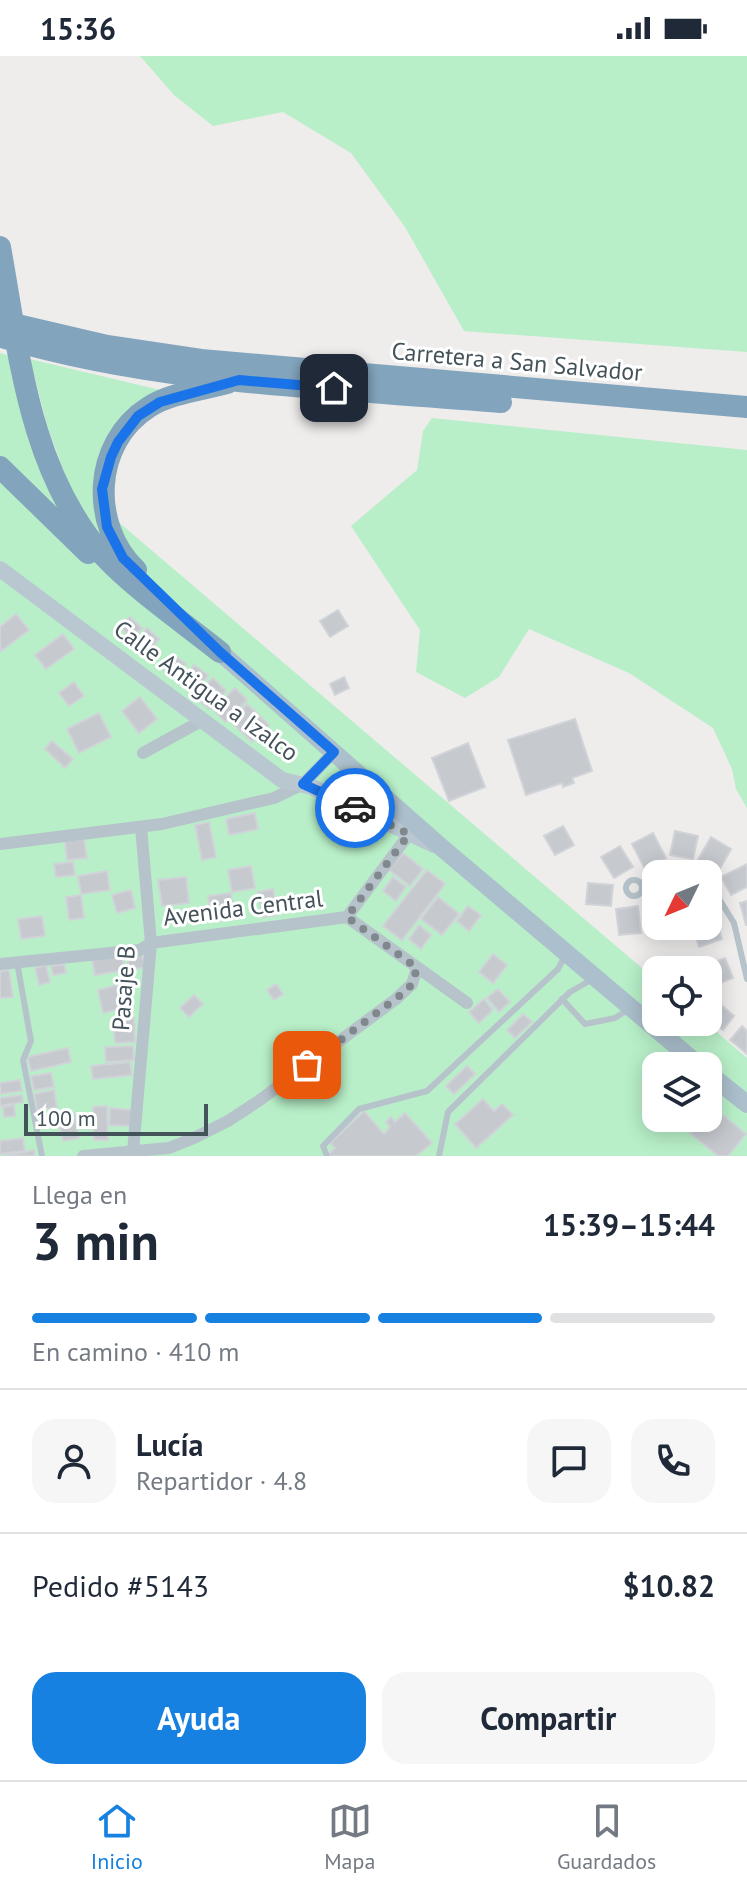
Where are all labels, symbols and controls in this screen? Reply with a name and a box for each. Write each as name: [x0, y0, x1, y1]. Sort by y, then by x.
text: 15:36: [40, 9, 116, 48]
street label: Carretera a San Salvador: [390, 335, 644, 388]
pin: [300, 354, 368, 422]
icon: home: [312, 366, 356, 410]
street label: Calle Antigua a Izalco: [108, 613, 305, 768]
courier: [315, 768, 395, 848]
icon: car: [333, 786, 377, 830]
north arrow: [642, 860, 722, 940]
map controls: [642, 860, 722, 1132]
street label: Avenida Central: [161, 882, 325, 933]
street label: Pasaje B: [105, 944, 142, 1032]
button: locate: [642, 956, 722, 1036]
pin: [273, 1031, 341, 1099]
icon: bag: [285, 1043, 329, 1087]
button: layers: [642, 1052, 722, 1132]
scale bar: [24, 1100, 208, 1136]
text: 100 m: [36, 1104, 96, 1132]
text: Llega en: [32, 1178, 127, 1211]
text: 15:39–15:44: [543, 1205, 715, 1244]
text: 3 min: [32, 1207, 159, 1274]
text: En camino · 410 m: [32, 1335, 239, 1368]
button: person: [32, 1419, 116, 1503]
button: chat: [527, 1419, 611, 1503]
button: phone: [631, 1419, 715, 1503]
text: Lucía: [136, 1425, 204, 1464]
text: Repartidor · 4.8: [136, 1464, 307, 1497]
text: Pedido #5143: [32, 1566, 209, 1605]
text: $10.82: [623, 1566, 715, 1605]
button: Ayuda: [32, 1672, 366, 1764]
button: Compartir: [382, 1672, 715, 1764]
tab: Inicio: [91, 1799, 143, 1875]
tab: Mapa: [324, 1799, 375, 1875]
tab: Guardados: [557, 1799, 656, 1875]

